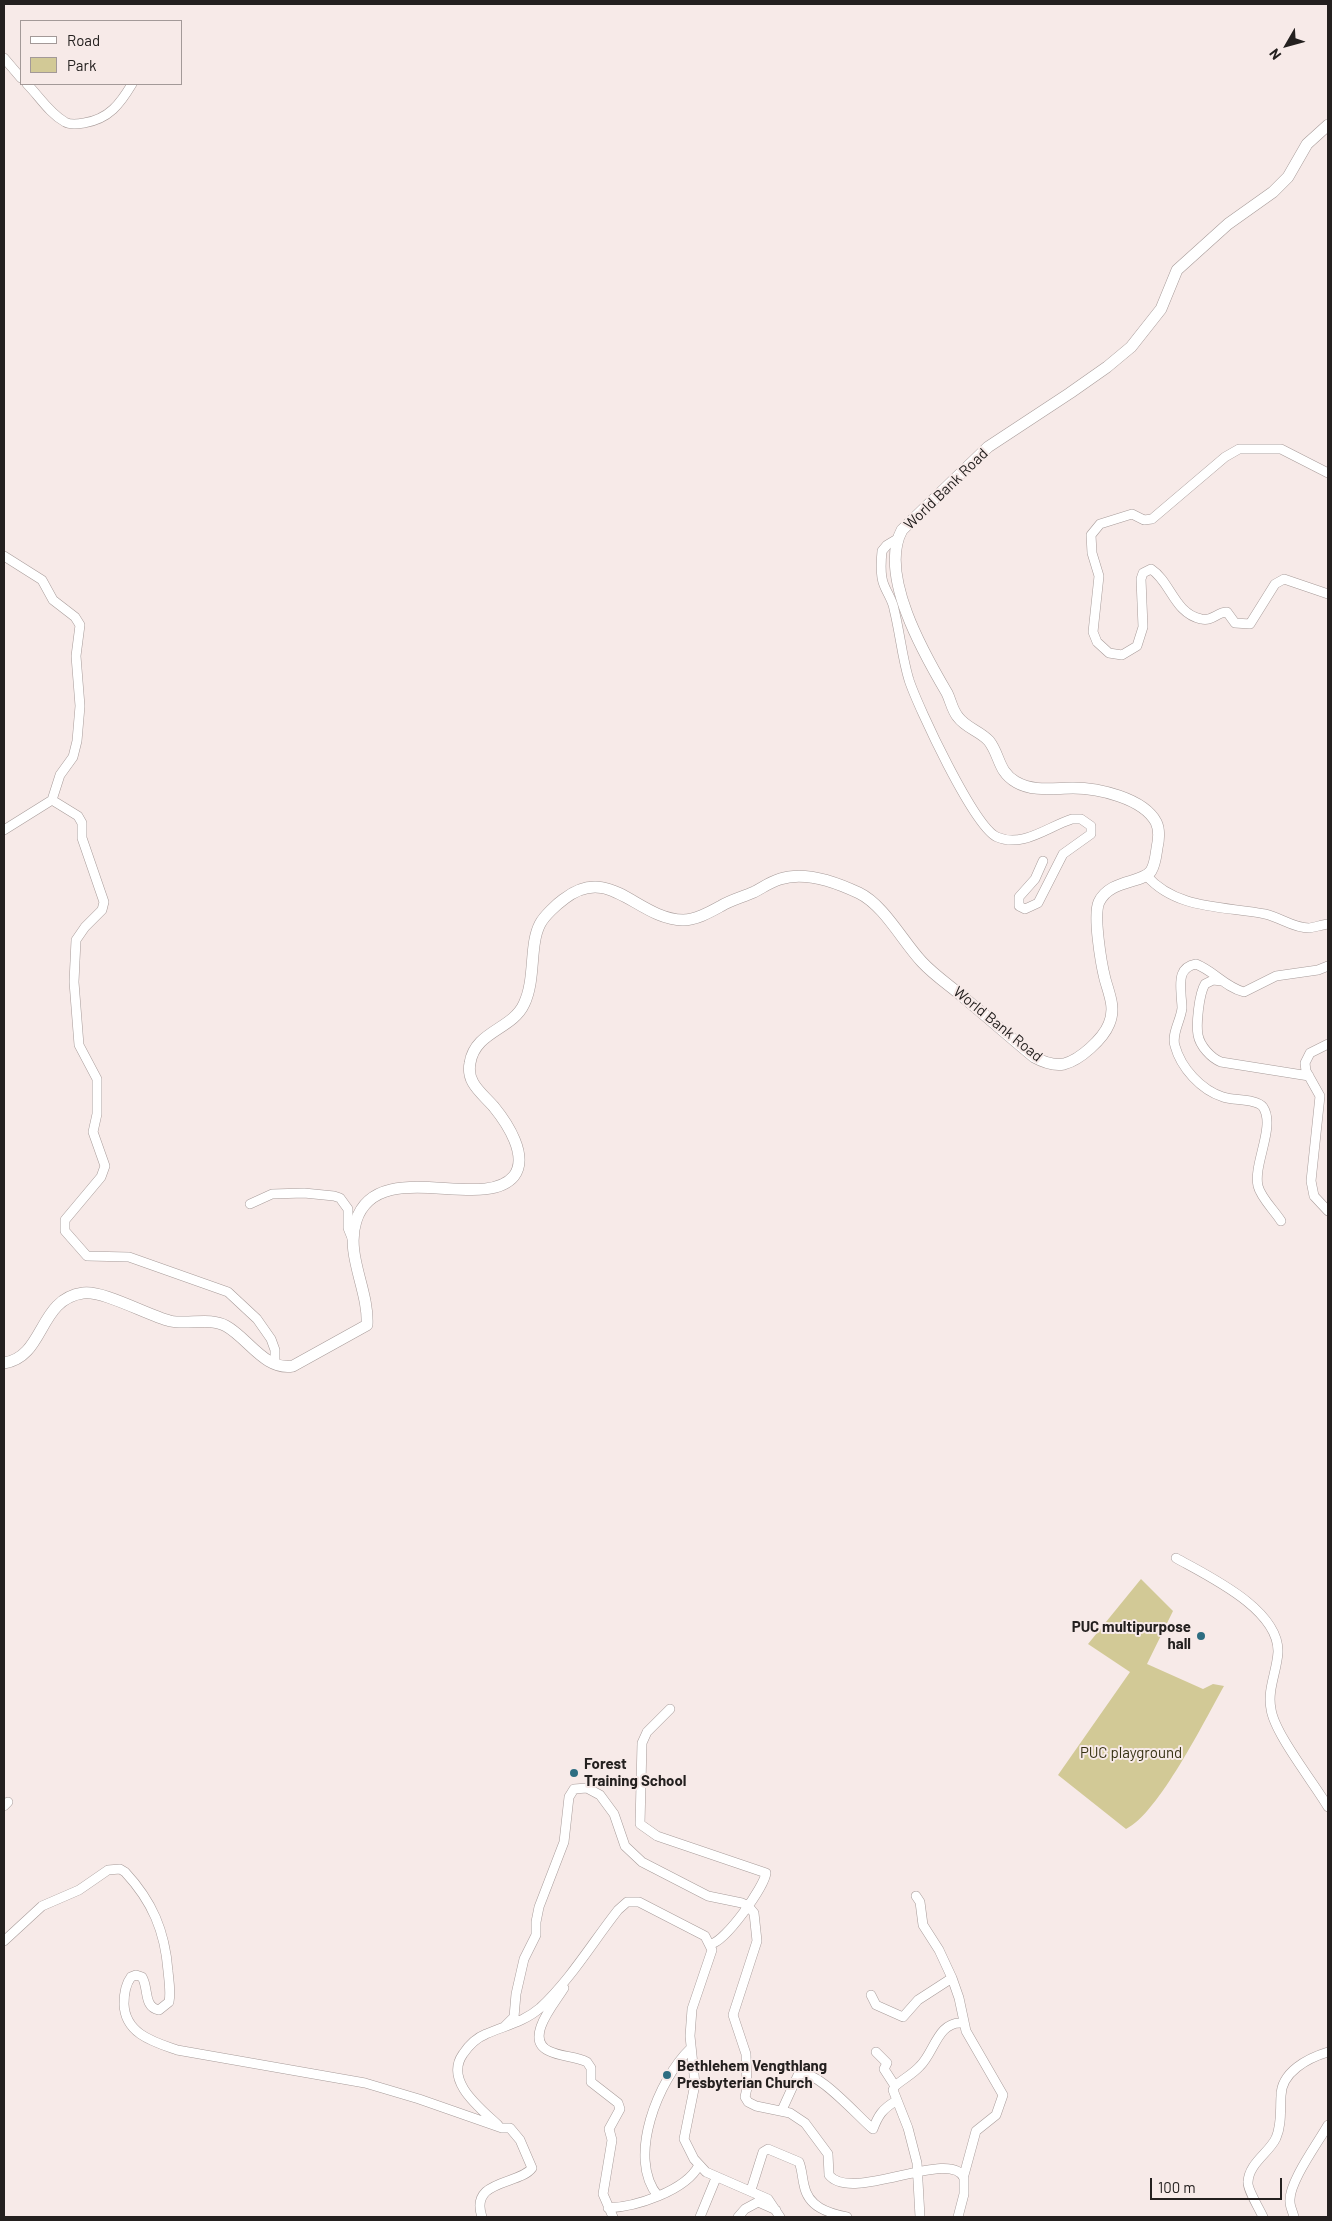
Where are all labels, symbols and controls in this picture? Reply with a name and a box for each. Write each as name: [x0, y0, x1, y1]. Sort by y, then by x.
legend: [20, 20, 182, 85]
north arrow: [1262, 20, 1312, 70]
text: Road: [67, 31, 100, 49]
text: N: [1265, 46, 1284, 63]
text: Park: [67, 56, 96, 74]
street label: World Bank Road: [900, 445, 992, 533]
street label: World Bank Road: [950, 983, 1046, 1065]
place label: PUC multipurpose hall: [1072, 1618, 1191, 1653]
marker: PUC multipurpose hall: [1195, 1630, 1207, 1642]
park label: PUC playground: [1080, 1744, 1182, 1762]
place label: Forest Training School: [584, 1755, 686, 1790]
marker: Forest Training School: [568, 1767, 580, 1779]
place label: Bethlehem Vengthlang Presbyterian Church: [677, 2057, 827, 2092]
marker: Bethlehem Vengthlang Presbyterian Church: [661, 2069, 673, 2081]
scale bar: [1152, 2168, 1284, 2200]
text: 100 m: [1158, 2178, 1196, 2196]

